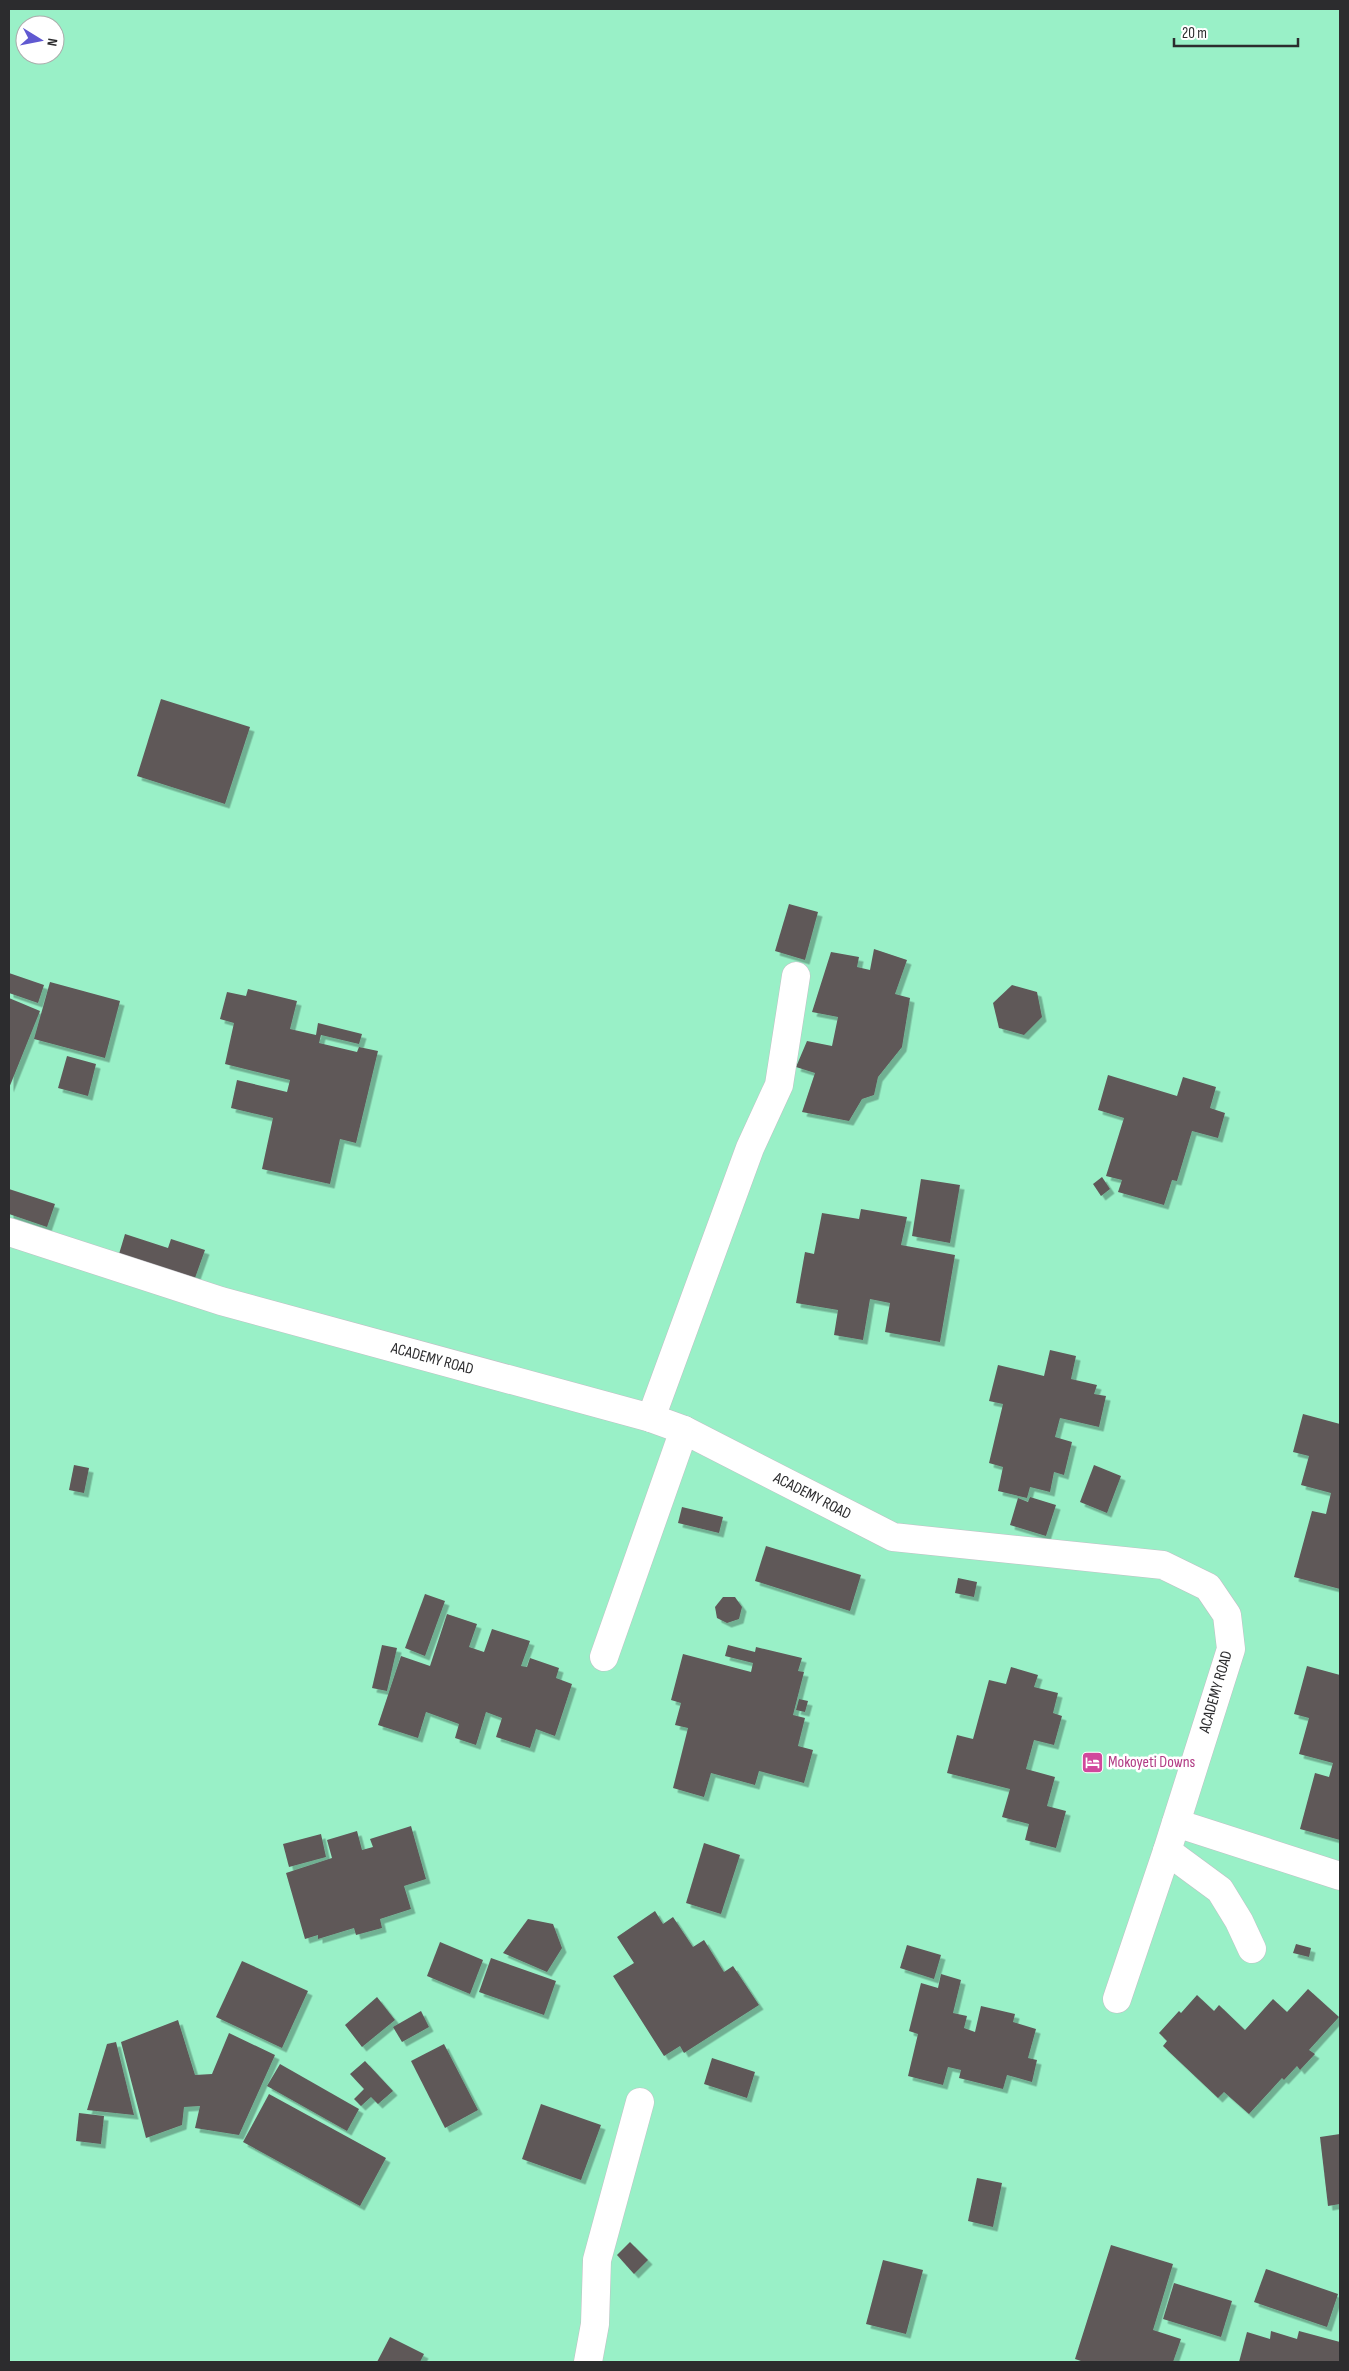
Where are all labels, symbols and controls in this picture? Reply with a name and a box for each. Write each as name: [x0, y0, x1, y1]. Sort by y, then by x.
north arrow: [15, 15, 65, 65]
scale bar: [1174, 15, 1298, 47]
text: 20 m: [1182, 24, 1207, 43]
text: N: [43, 37, 61, 47]
street label: ACADEMY ROAD: [388, 1338, 476, 1379]
street label: ACADEMY ROAD: [770, 1468, 854, 1524]
street label: ACADEMY ROAD: [1195, 1649, 1237, 1736]
hotel icon: Mokoyeti Downs: [1080, 1750, 1104, 1774]
place label: Mokoyeti Downs: [1108, 1753, 1196, 1772]

